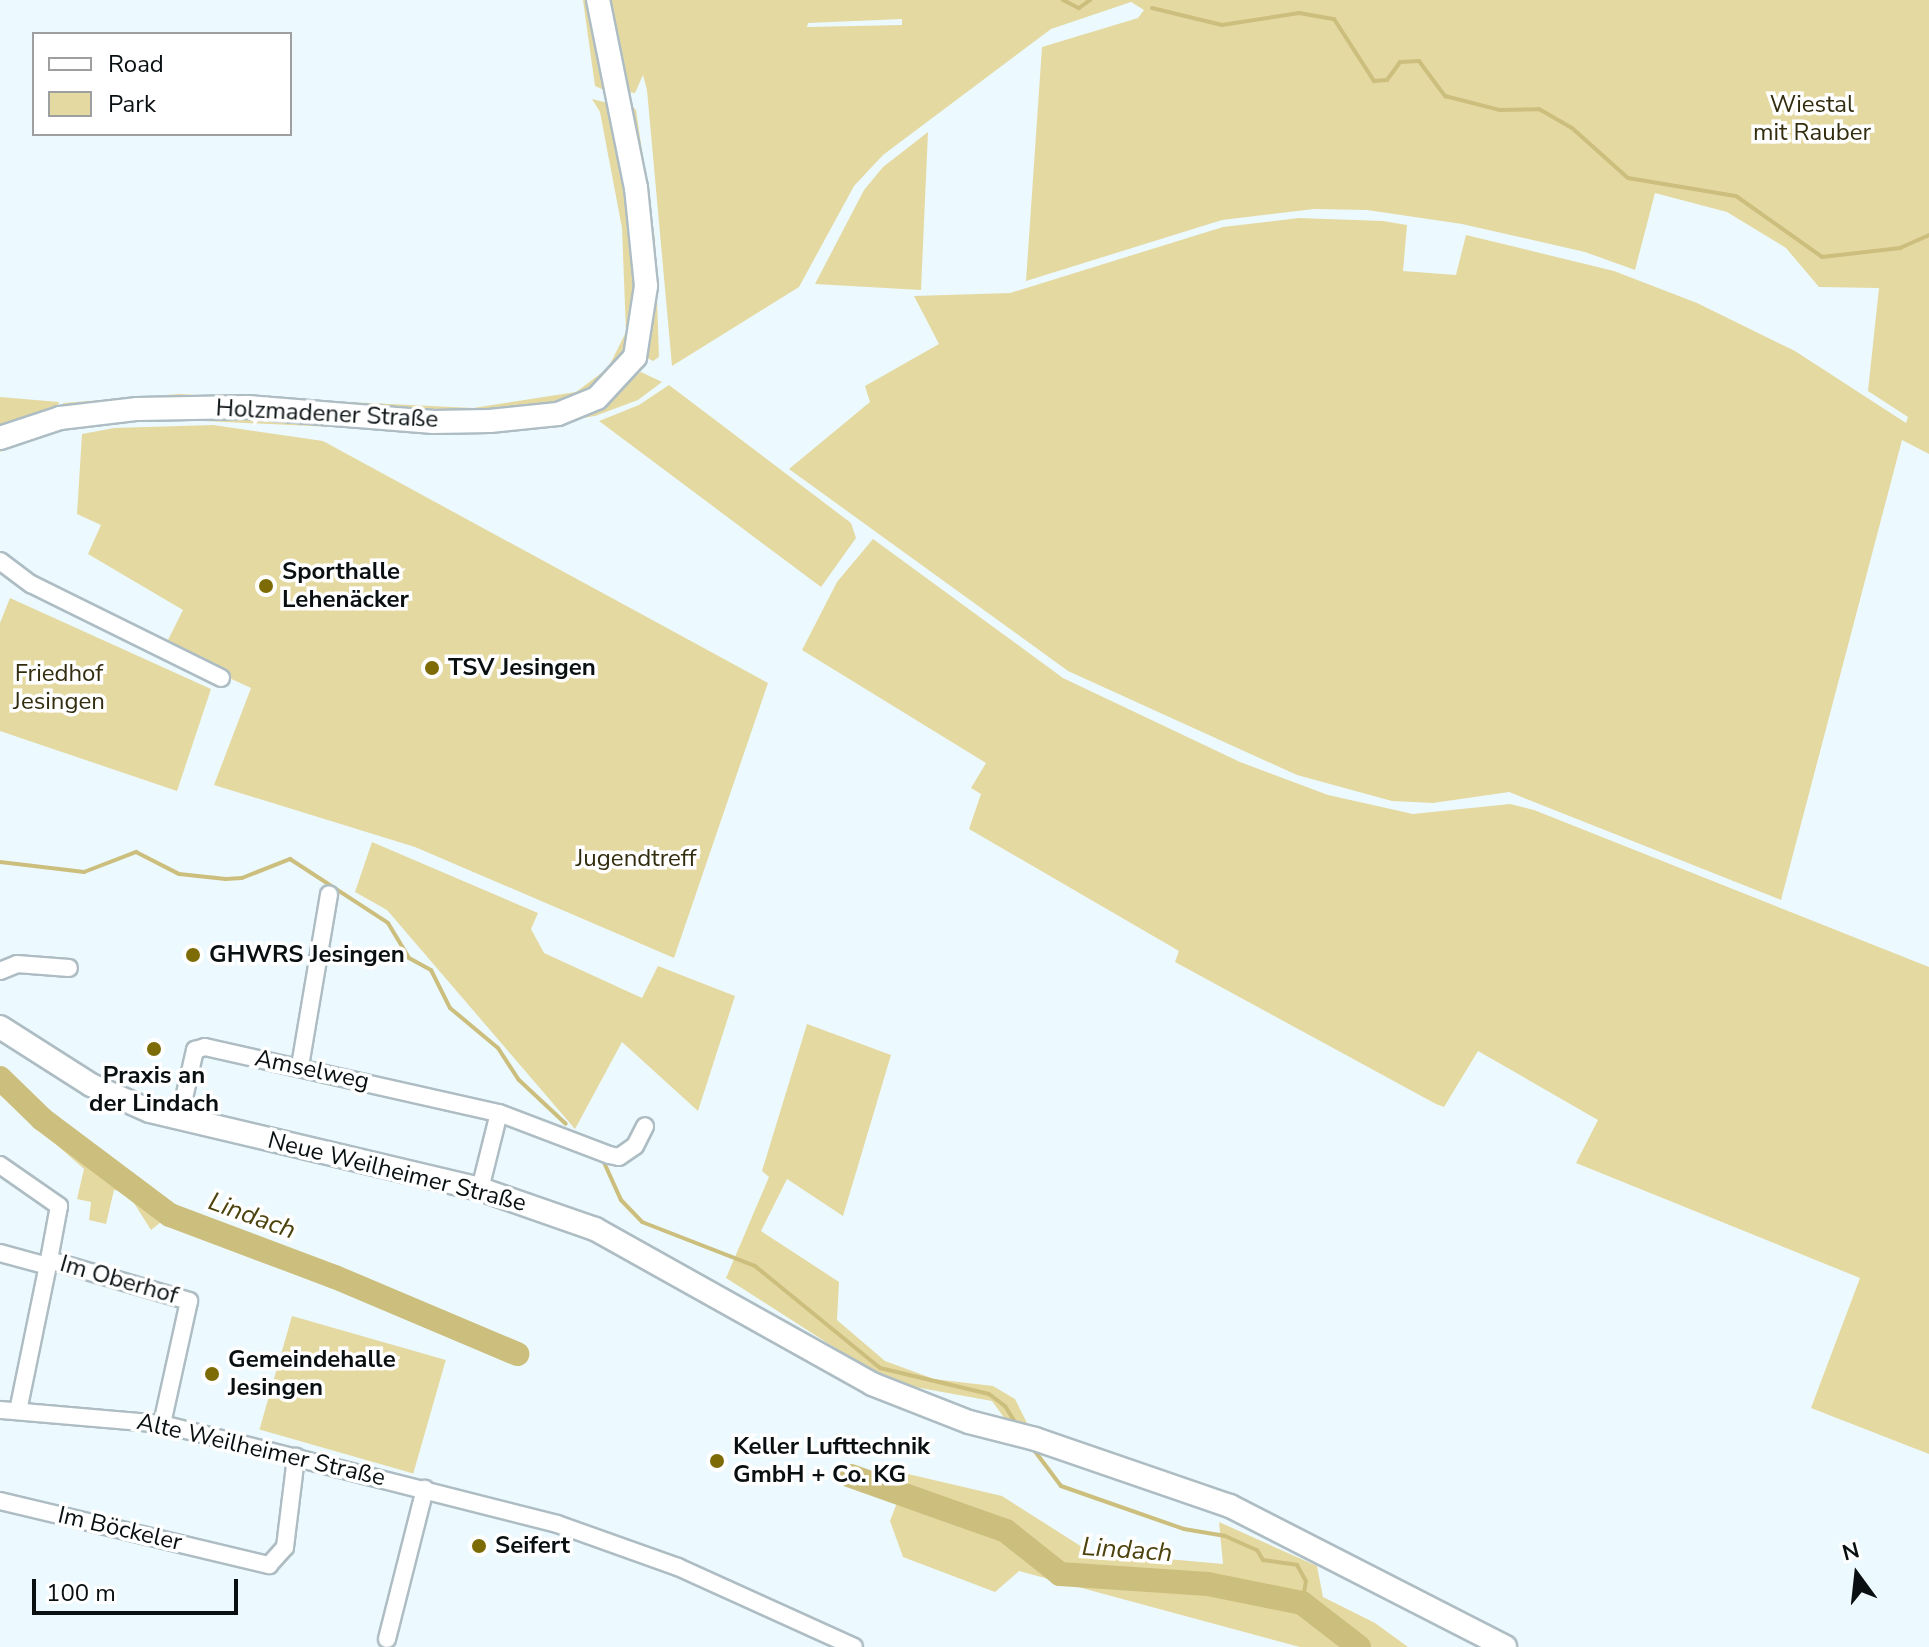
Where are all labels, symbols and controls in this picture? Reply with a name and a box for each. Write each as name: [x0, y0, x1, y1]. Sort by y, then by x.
legend: [32, 32, 292, 136]
text: Road: [108, 48, 164, 80]
text: Park: [108, 88, 156, 120]
park label: Wiestal mit Rauber: [1753, 91, 1871, 147]
street label: Holzmadener Straße: [215, 394, 439, 434]
place label: Sporthalle Lehenäcker: [282, 558, 409, 614]
marker: Sporthalle Lehenäcker: [257, 577, 275, 595]
place label: TSV Jesingen: [448, 654, 596, 682]
marker: TSV Jesingen: [423, 659, 441, 677]
park label: Friedhof Jesingen: [13, 660, 105, 716]
park label: Jugendtreff: [576, 845, 696, 873]
place label: GHWRS Jesingen: [209, 941, 405, 969]
marker: GHWRS Jesingen: [184, 946, 202, 964]
marker: Praxis an der Lindach: [145, 1040, 163, 1058]
street label: Amselweg: [252, 1044, 372, 1096]
place label: Praxis an der Lindach: [89, 1062, 219, 1118]
street label: Neue Weilheimer Straße: [265, 1126, 529, 1218]
water label: Lindach: [204, 1186, 300, 1246]
street label: Im Oberhof: [57, 1249, 181, 1311]
place label: Gemeindehalle Jesingen: [228, 1346, 396, 1402]
marker: Gemeindehalle Jesingen: [203, 1365, 221, 1383]
street label: Alte Weilheimer Straße: [134, 1407, 388, 1493]
place label: Keller Lufttechnik GmbH + Co. KG: [733, 1433, 930, 1489]
marker: Keller Lufttechnik GmbH + Co. KG: [708, 1452, 726, 1470]
street label: Im Böckeler: [55, 1501, 185, 1557]
water label: Lindach: [1081, 1531, 1173, 1569]
place label: Seifert: [495, 1532, 570, 1560]
north arrow: [1817, 1535, 1897, 1615]
text: N: [1839, 1535, 1863, 1568]
marker: Seifert: [470, 1537, 488, 1555]
scale bar: [36, 1563, 242, 1613]
text: 100 m: [46, 1577, 116, 1609]

